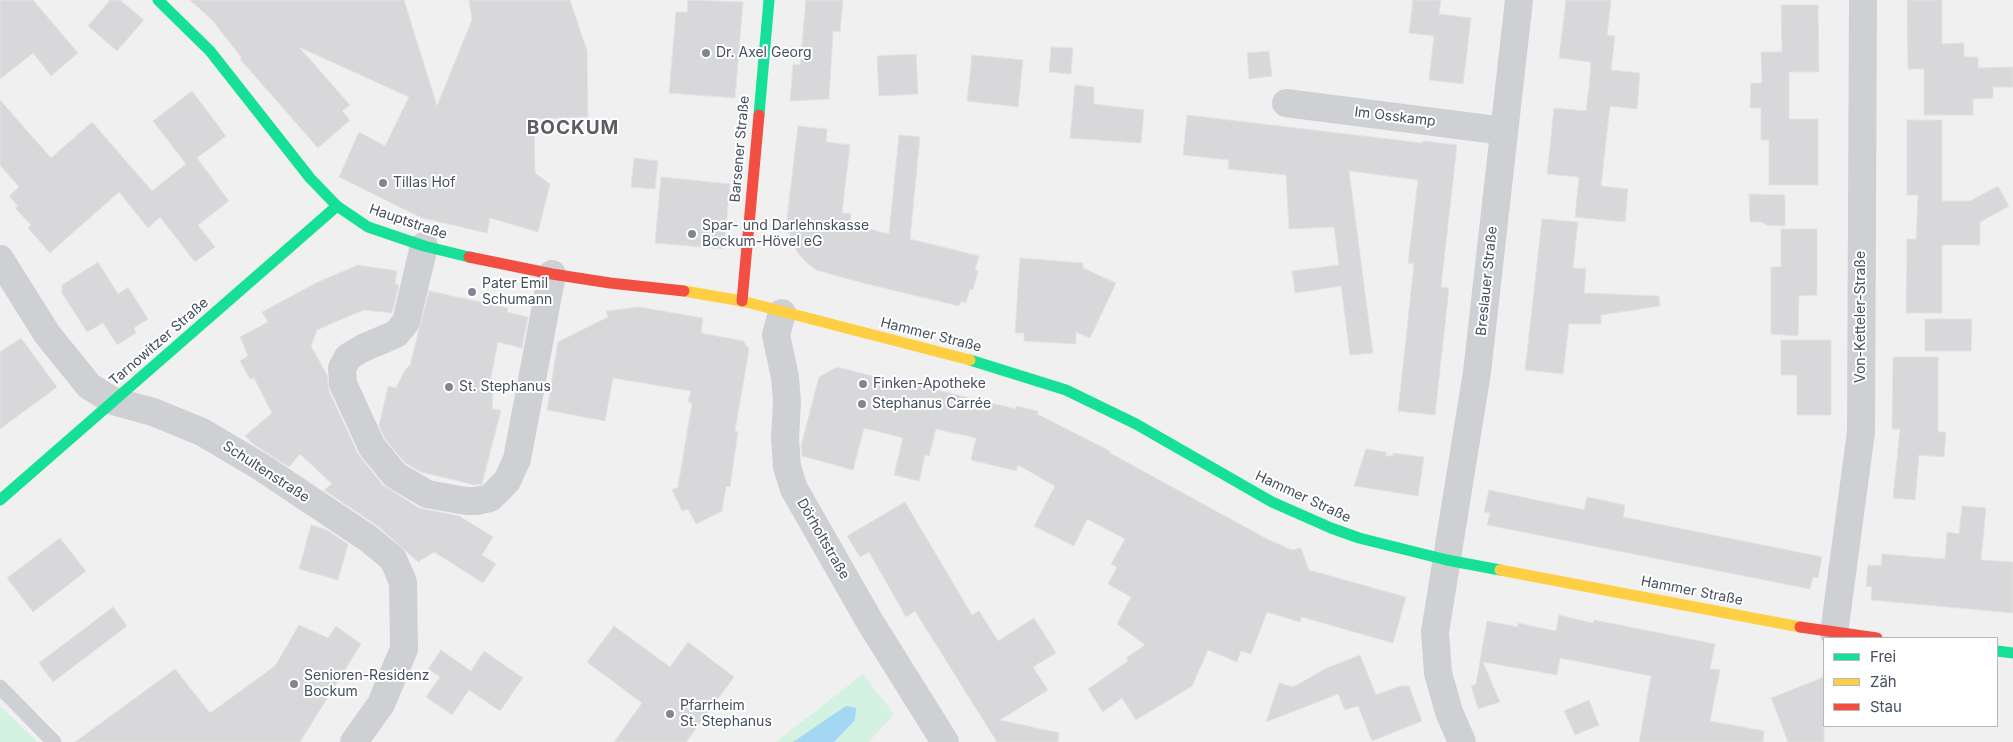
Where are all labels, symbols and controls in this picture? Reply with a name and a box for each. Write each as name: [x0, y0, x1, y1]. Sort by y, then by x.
place label: Dr. Axel Georg: [716, 45, 812, 61]
marker: Dr. Axel Georg: [700, 47, 712, 59]
street label: Barsener Straße: [727, 95, 753, 203]
street label: Im Osskamp: [1353, 104, 1437, 130]
district label: BOCKUM: [526, 117, 620, 139]
place label: Tillas Hof: [393, 175, 455, 191]
marker: Tillas Hof: [377, 177, 389, 189]
street label: Hauptstraße: [367, 201, 449, 243]
place label: Spar- und Darlehnskasse Bockum-Hövel eG: [702, 218, 869, 250]
street label: Breslauer Straße: [1473, 225, 1501, 337]
marker: Spar- und Darlehnskasse Bockum-Hövel eG: [686, 228, 698, 240]
street label: Von-Ketteler-Straße: [1853, 251, 1869, 383]
place label: Pater Emil Schumann: [482, 276, 552, 308]
marker: Pater Emil Schumann: [466, 286, 478, 298]
street label: Tarnowitzer Straße: [106, 294, 212, 390]
street label: Hammer Straße: [879, 314, 983, 356]
place label: Finken-Apotheke: [873, 376, 986, 392]
marker: Finken-Apotheke: [857, 378, 869, 390]
place label: St. Stephanus: [459, 379, 551, 395]
marker: St. Stephanus: [443, 381, 455, 393]
place label: Stephanus Carrée: [872, 396, 991, 412]
marker: Stephanus Carrée: [856, 398, 868, 410]
street label: Schultenstraße: [220, 438, 312, 506]
street label: Hammer Straße: [1252, 467, 1354, 527]
street label: Dörholtstraße: [793, 496, 853, 582]
street label: Hammer Straße: [1640, 573, 1744, 609]
legend: [1823, 637, 1998, 727]
text: Frei: [1870, 647, 1896, 666]
place label: Senioren-Residenz Bockum: [304, 668, 430, 700]
text: Zäh: [1870, 672, 1897, 691]
marker: Senioren-Residenz Bockum: [288, 678, 300, 690]
text: Stau: [1870, 697, 1902, 716]
place label: Pfarrheim St. Stephanus: [680, 698, 772, 730]
marker: Pfarrheim St. Stephanus: [664, 708, 676, 720]

